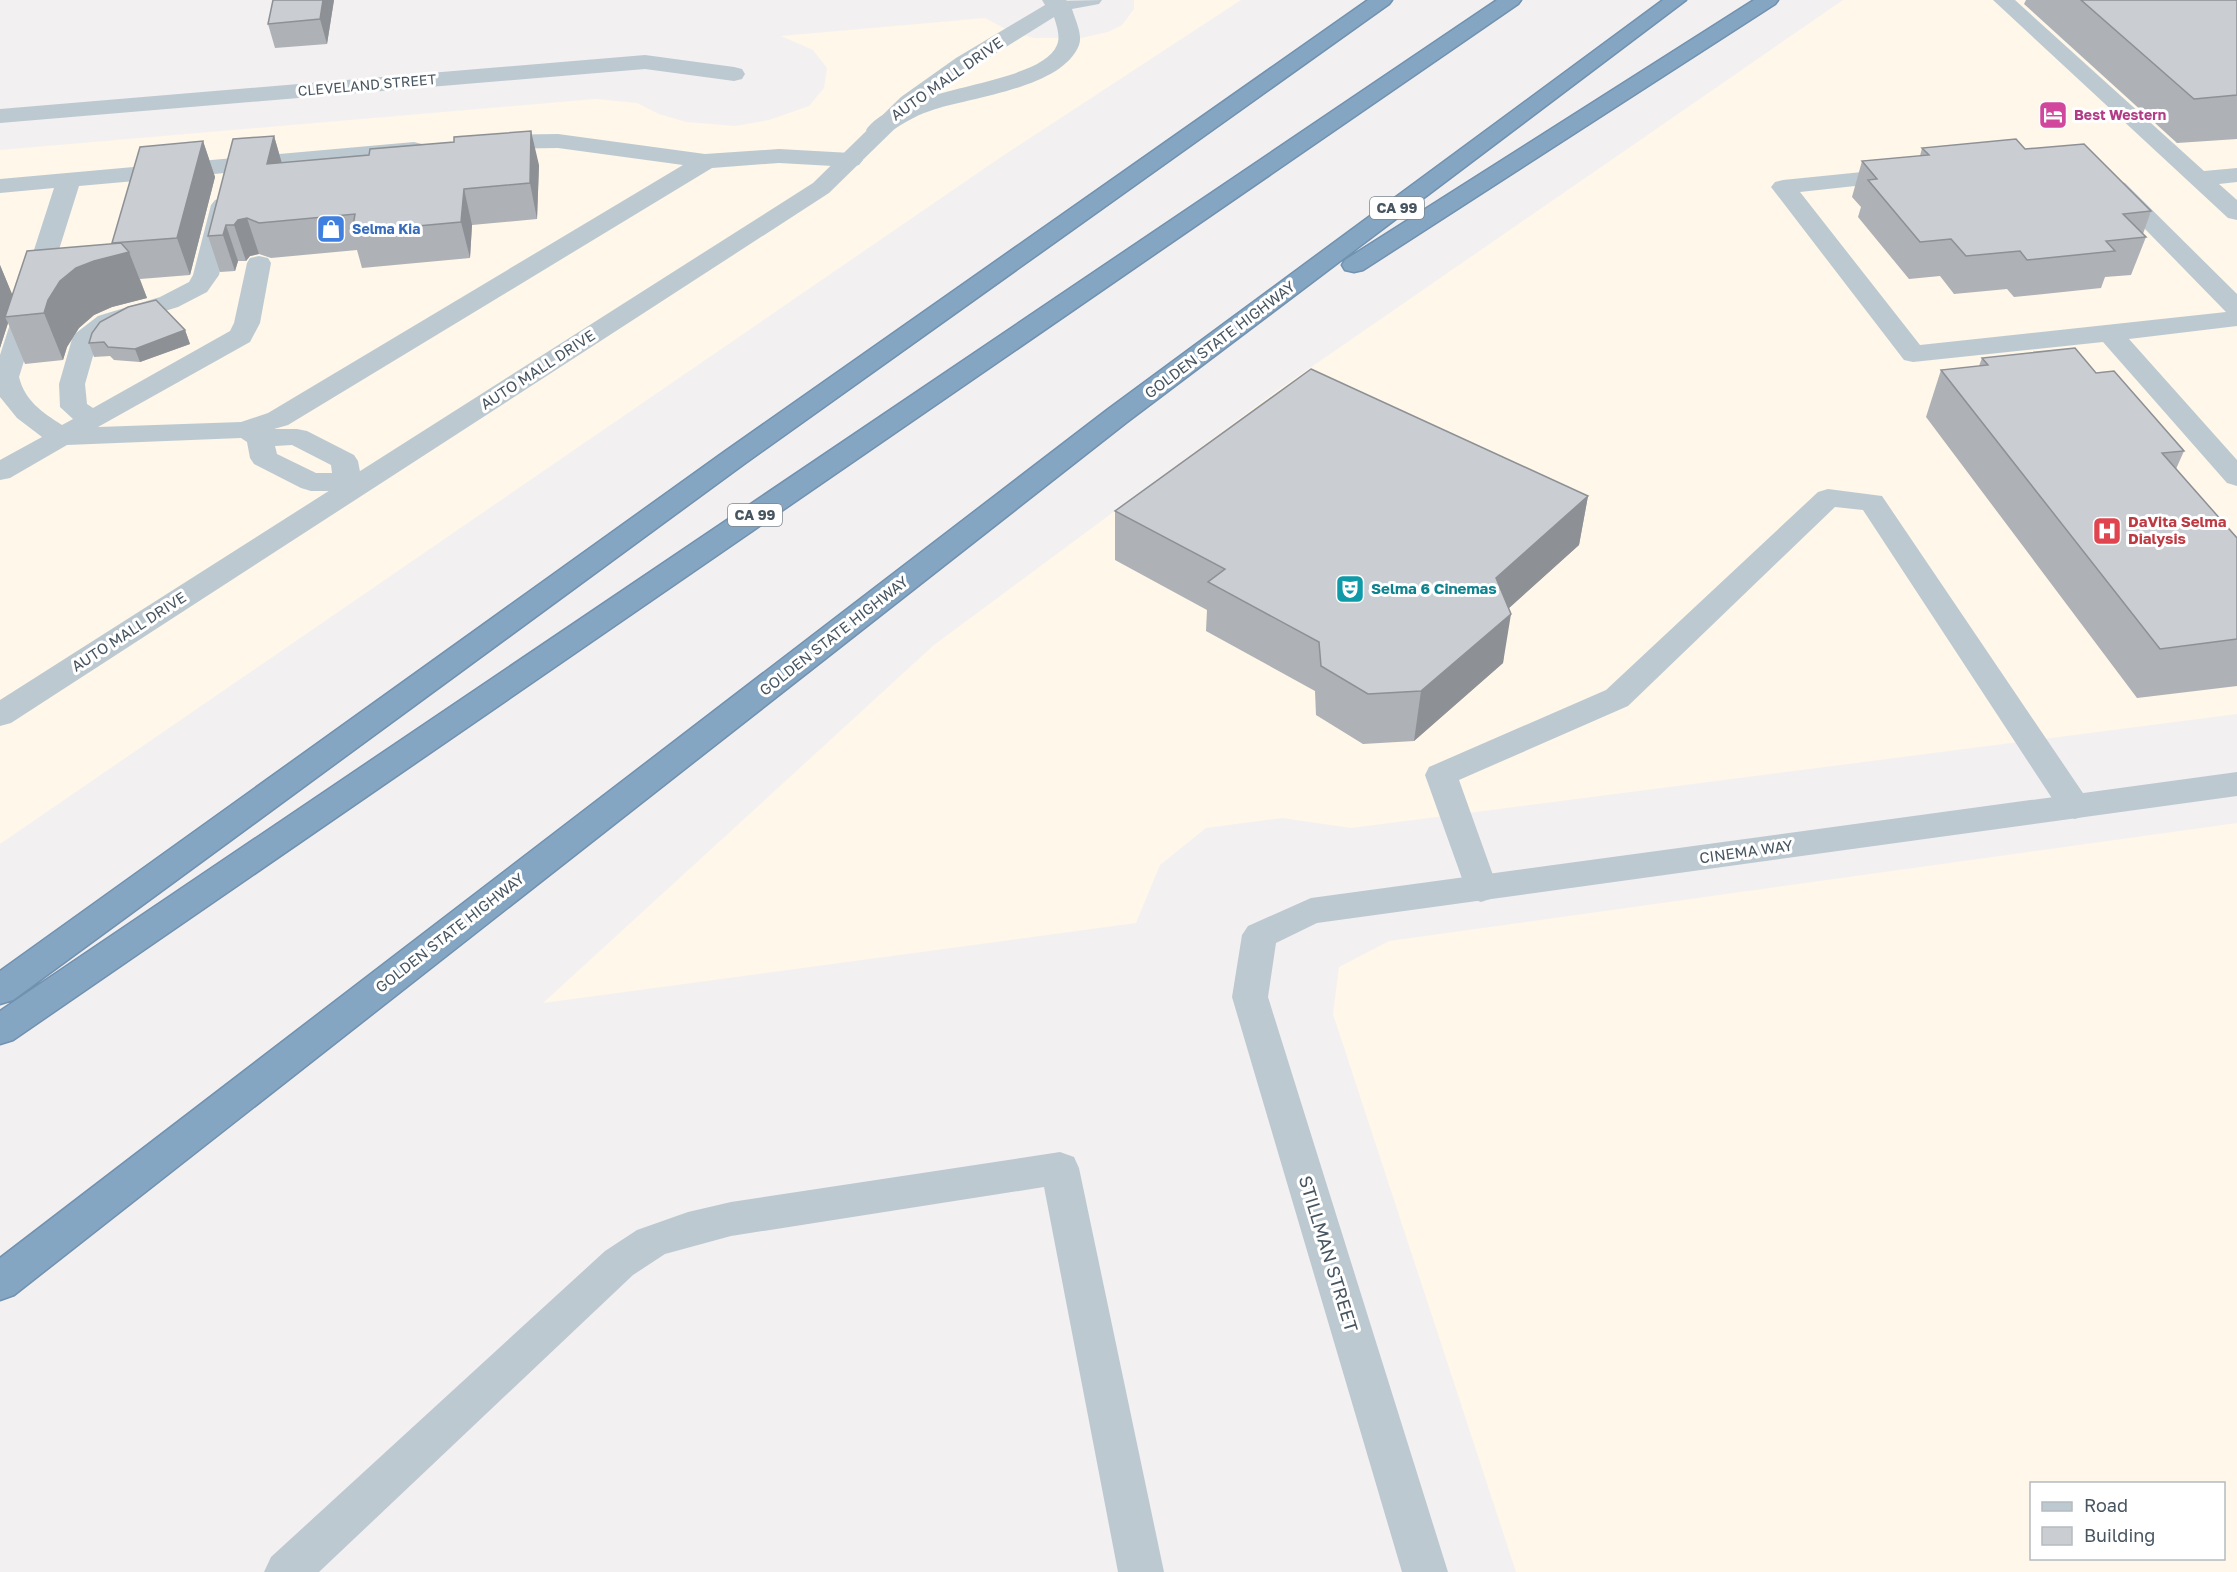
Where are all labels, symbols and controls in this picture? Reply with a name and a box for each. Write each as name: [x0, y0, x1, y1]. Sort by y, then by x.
street label: AUTO MALL DRIVE: [887, 33, 1006, 124]
street label: CLEVELAND STREET: [297, 70, 437, 99]
hotel icon: Best Western: [2037, 99, 2069, 131]
place label: Best Western: [2074, 106, 2166, 123]
road number: CA 99: [1370, 197, 1424, 219]
shop icon: Selma Kia: [315, 213, 347, 245]
place label: Selma Kia: [352, 220, 420, 237]
street label: GOLDEN STATE HIGHWAY: [1141, 277, 1298, 402]
street label: AUTO MALL DRIVE: [477, 325, 598, 413]
road number: CA 99: [728, 504, 782, 526]
place label: DaVita Selma Dialysis: [2128, 512, 2227, 547]
hospital icon: DaVita Selma Dialysis: [2091, 515, 2123, 547]
street label: GOLDEN STATE HIGHWAY: [756, 571, 911, 699]
theatre icon: Selma 6 Cinemas: [1334, 573, 1366, 605]
place label: Selma 6 Cinemas: [1371, 579, 1497, 597]
street label: AUTO MALL DRIVE: [68, 587, 189, 675]
street label: CINEMA WAY: [1698, 836, 1794, 866]
street label: GOLDEN STATE HIGHWAY: [372, 868, 527, 996]
street label: STILLMAN STREET: [1295, 1173, 1363, 1335]
legend: [2030, 1482, 2225, 1560]
text: Road: [2084, 1494, 2128, 1516]
text: Building: [2084, 1524, 2155, 1546]

